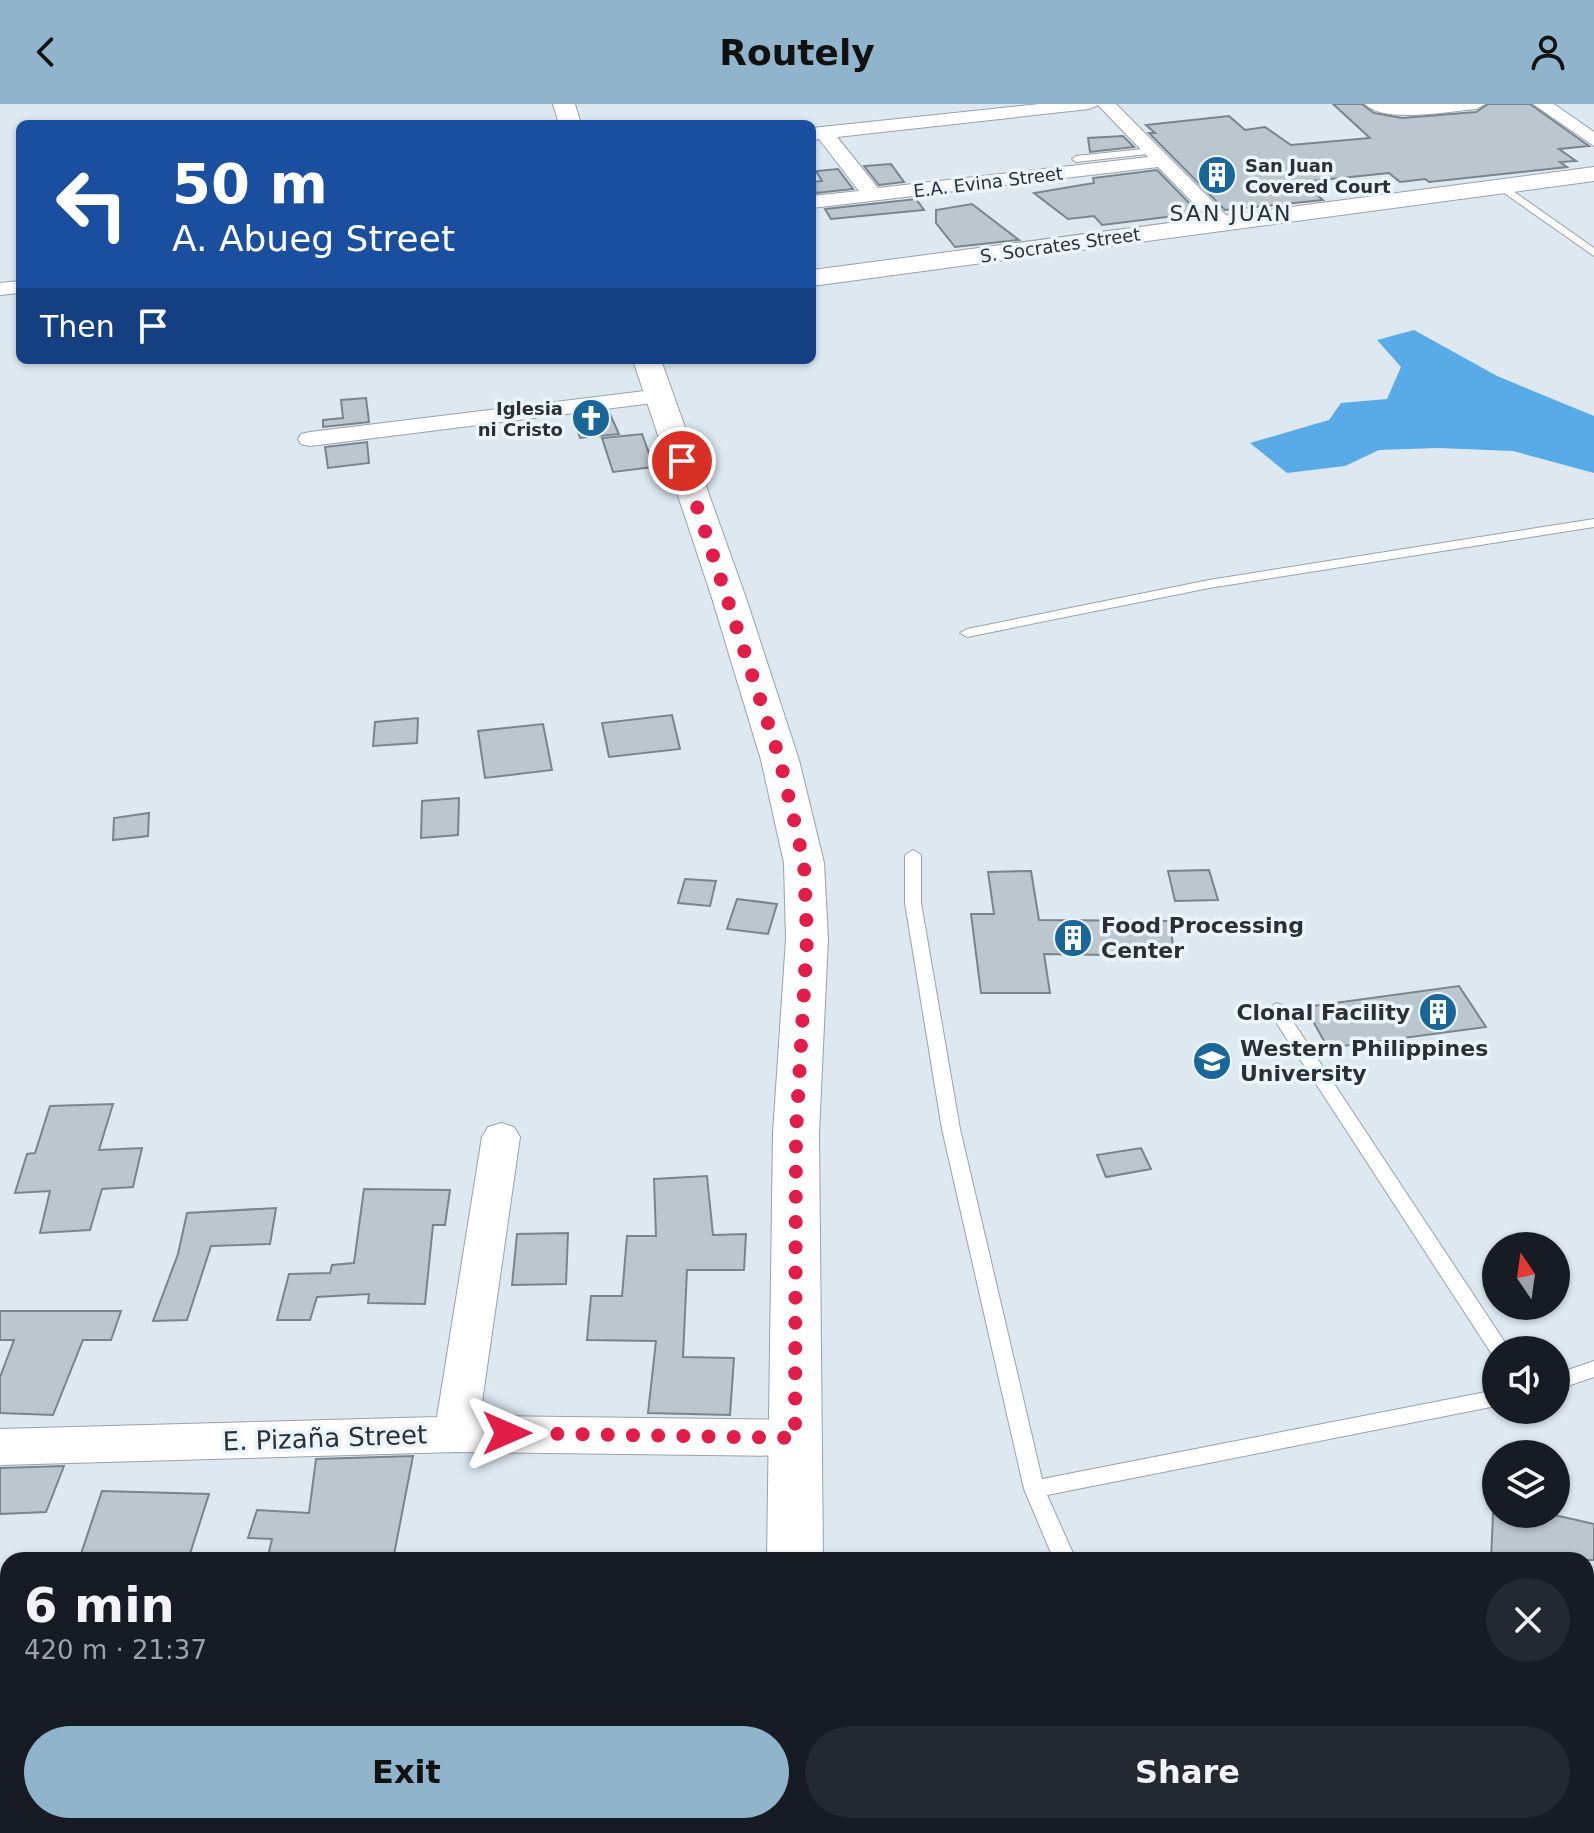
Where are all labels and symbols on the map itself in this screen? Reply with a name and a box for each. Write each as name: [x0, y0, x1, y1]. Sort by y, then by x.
building icon: San Juan Covered Court: [1196, 154, 1238, 196]
place label: San Juan Covered Court: [1245, 155, 1391, 197]
street label: E.A. Evina Street: [912, 162, 1064, 202]
district label: SAN JUAN: [1170, 201, 1292, 226]
street label: S. Socrates Street: [979, 223, 1141, 267]
church icon: Iglesia ni Cristo: [570, 397, 612, 439]
place label: Iglesia ni Cristo: [478, 398, 563, 440]
pin: [648, 427, 716, 495]
place label: Food Processing Center: [1101, 913, 1304, 963]
building icon: Food Processing Center: [1052, 917, 1094, 959]
building icon: Clonal Facility: [1417, 991, 1459, 1033]
place label: Clonal Facility: [1236, 1000, 1410, 1025]
place label: Western Philippines University: [1240, 1036, 1488, 1086]
school or university icon: Western Philippines University: [1191, 1040, 1233, 1082]
north arrow: [1482, 1232, 1570, 1320]
position arrow: [465, 1391, 549, 1475]
street label: E. Pizaña Street: [222, 1419, 428, 1457]

